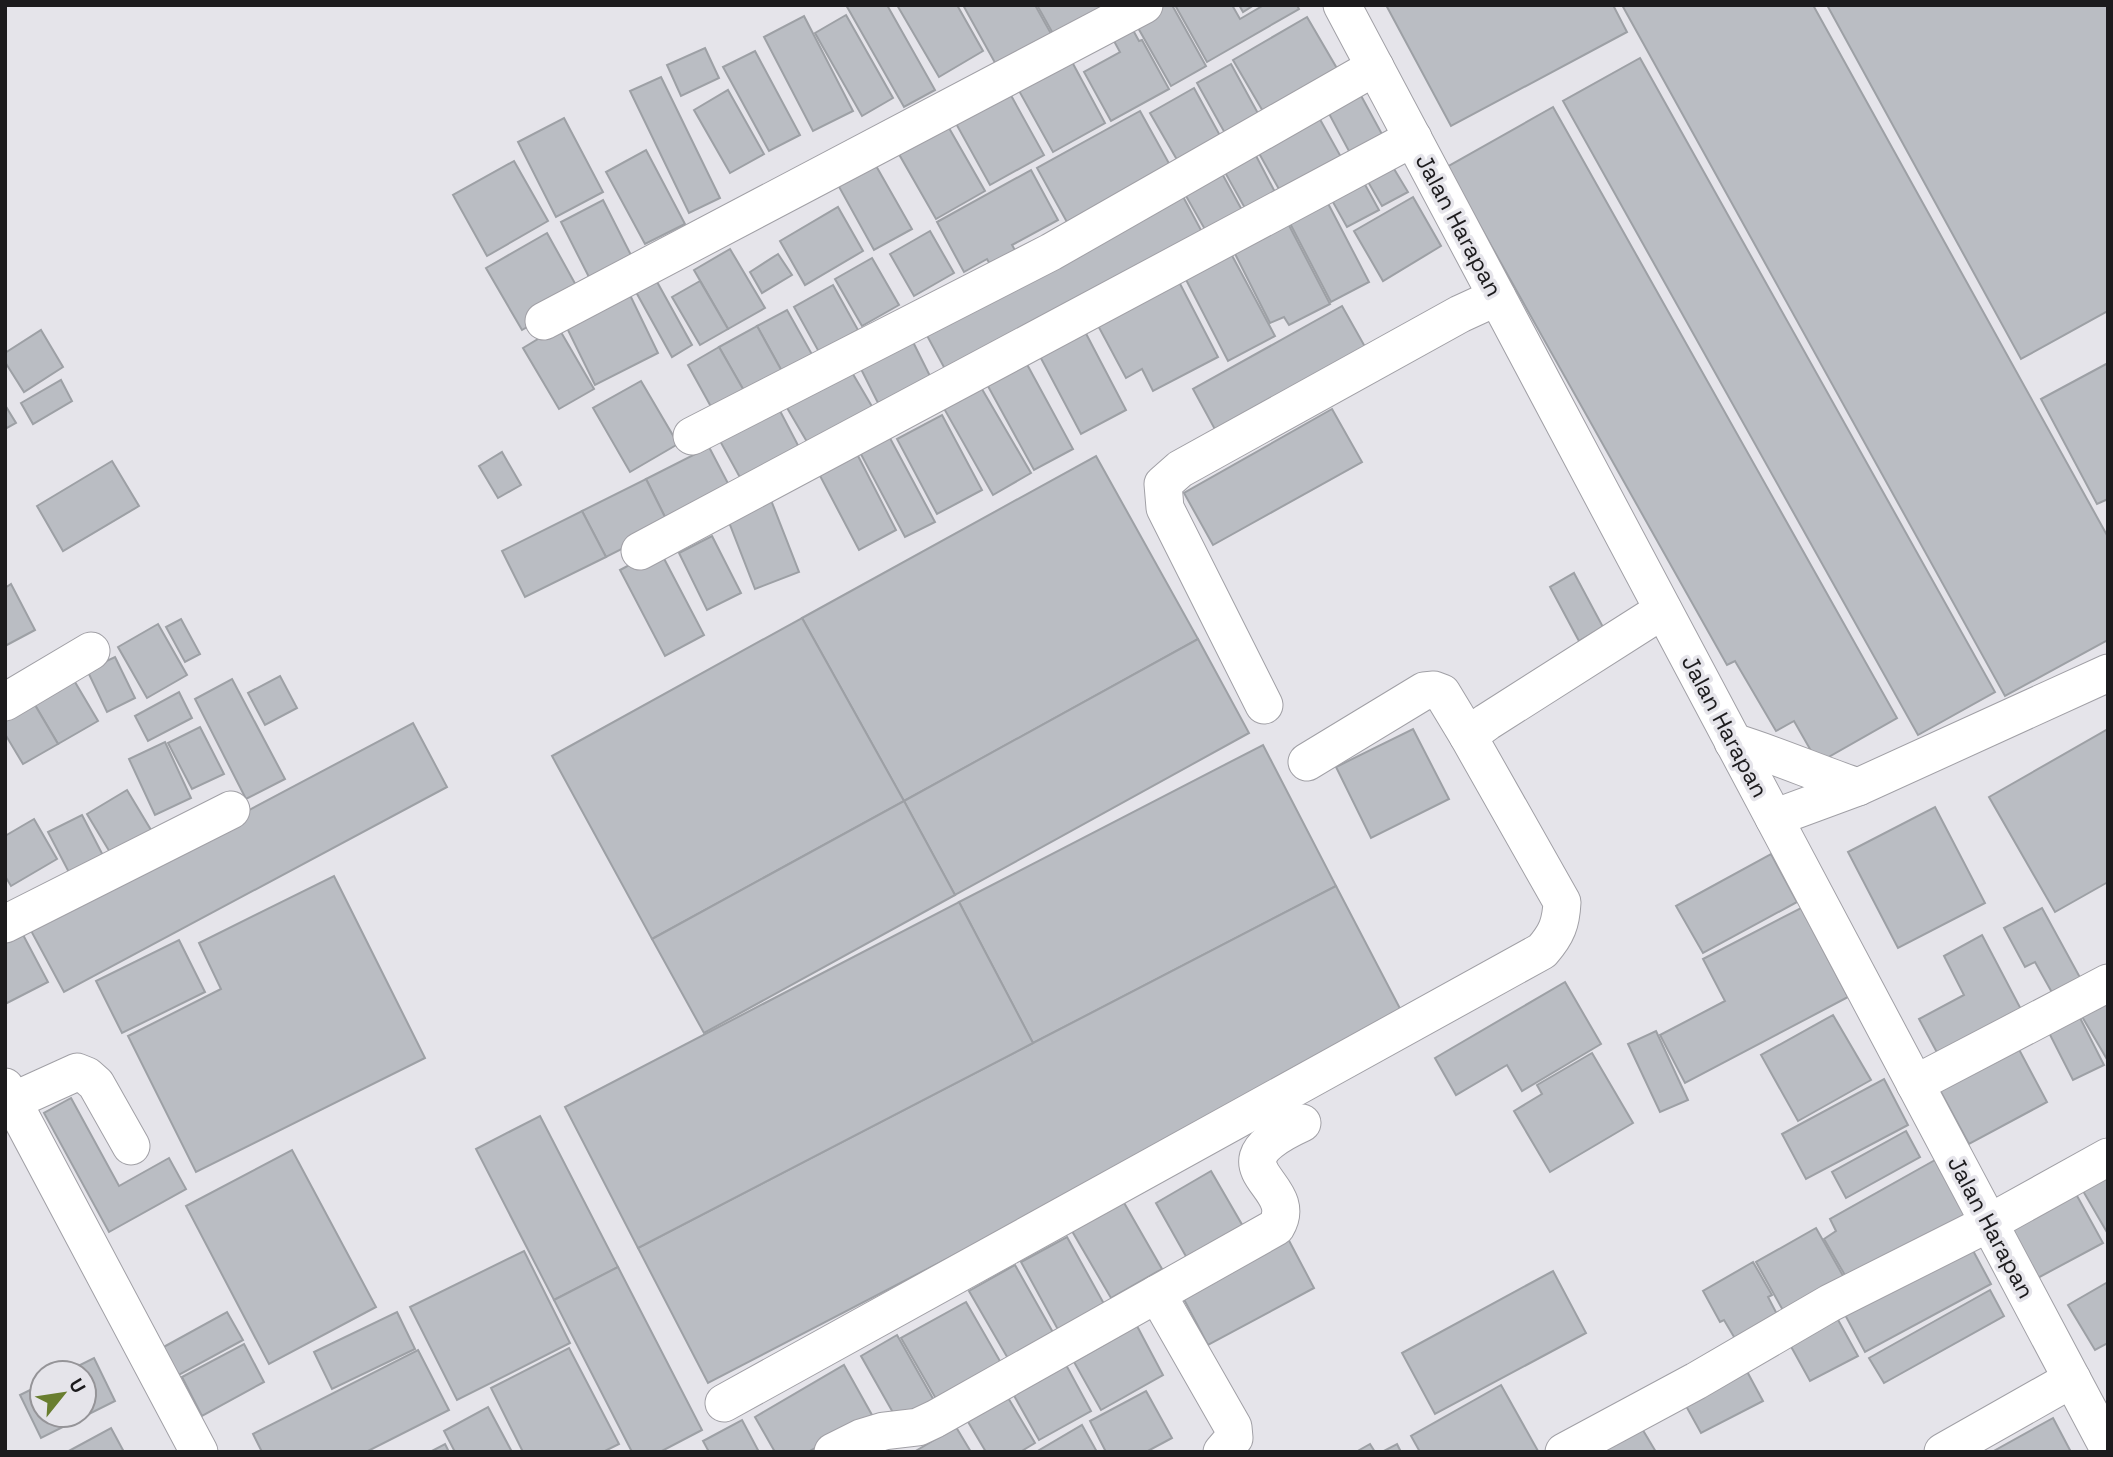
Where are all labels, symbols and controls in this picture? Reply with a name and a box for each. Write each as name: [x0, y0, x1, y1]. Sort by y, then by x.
street label: Jalan Harapan: [1409, 149, 1509, 301]
street label: Jalan Harapan: [1675, 650, 1775, 802]
street label: Jalan Harapan: [1941, 1151, 2041, 1303]
north arrow: [28, 1359, 98, 1429]
text: U: [63, 1374, 91, 1398]

